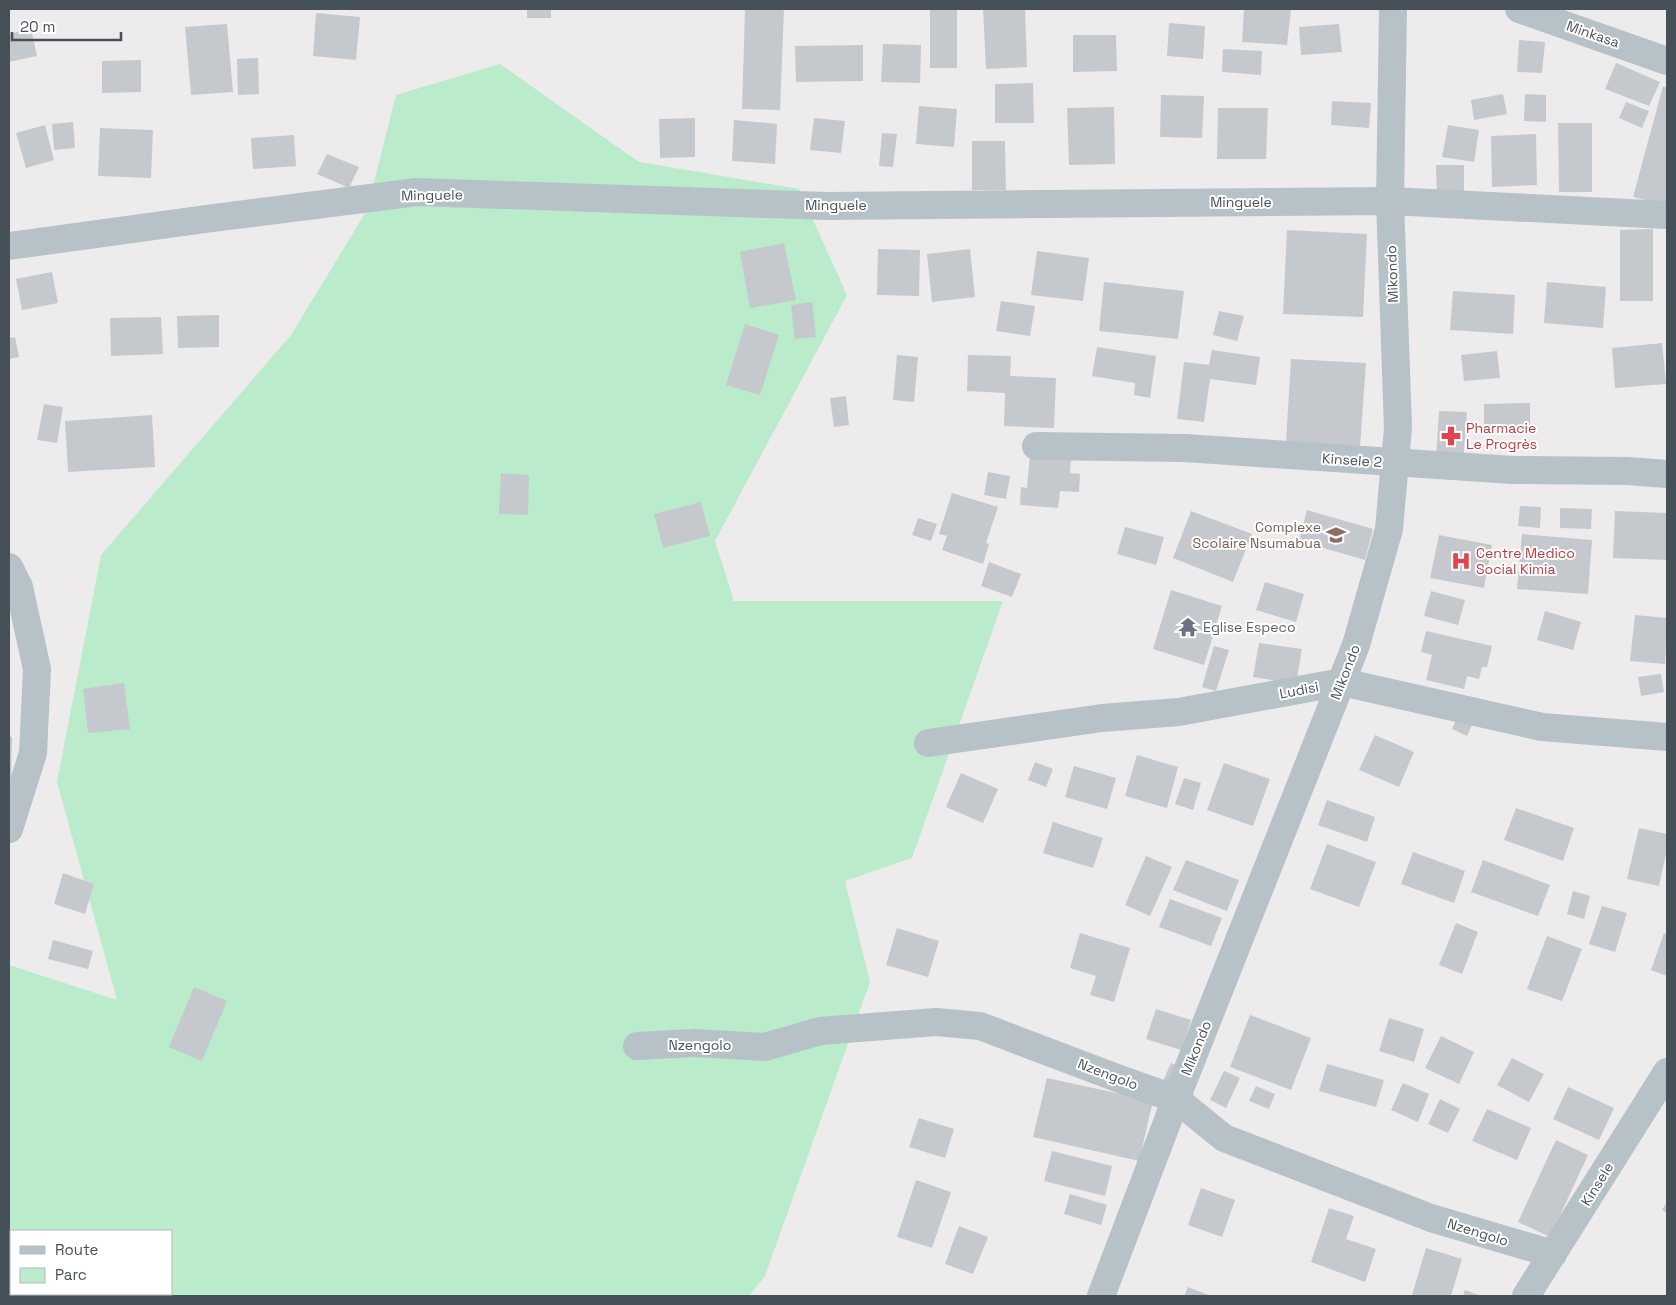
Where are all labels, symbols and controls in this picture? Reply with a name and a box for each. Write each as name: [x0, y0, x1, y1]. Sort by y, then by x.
scale bar: [12, 10, 121, 42]
text: 20 m: [20, 17, 55, 36]
street label: Minkasa: [1564, 17, 1622, 51]
street label: Minguele: [401, 185, 463, 205]
street label: Minguele: [1210, 193, 1272, 211]
street label: Minguele: [805, 196, 867, 214]
street label: Mikondo: [1382, 245, 1402, 303]
place label: Pharmacie Le Progrès: [1466, 419, 1537, 453]
pharmacy icon: Pharmacie Le Progrès: [1440, 425, 1462, 447]
street label: Kinsele 2: [1321, 449, 1383, 471]
place label: Complexe Scolaire Nsumabua: [1193, 518, 1321, 552]
school or university icon: Complexe Scolaire Nsumabua: [1325, 524, 1347, 546]
place label: Centre Medico Social Kimia: [1476, 544, 1575, 578]
hospital icon: Centre Medico Social Kimia: [1450, 550, 1472, 572]
temple icon: Eglise Especo: [1177, 616, 1199, 638]
place label: Eglise Especo: [1203, 618, 1296, 636]
street label: Mikondo: [1326, 642, 1364, 702]
street label: Ludisi: [1278, 677, 1320, 703]
street label: Mikondo: [1177, 1018, 1215, 1078]
street label: Nzengolo: [669, 1036, 731, 1054]
street label: Nzengolo: [1075, 1054, 1141, 1094]
street label: Kinsele: [1577, 1159, 1617, 1209]
street label: Nzengolo: [1445, 1214, 1511, 1250]
legend: [10, 1230, 172, 1295]
text: Route: [55, 1240, 99, 1259]
text: Parc: [55, 1265, 87, 1284]

